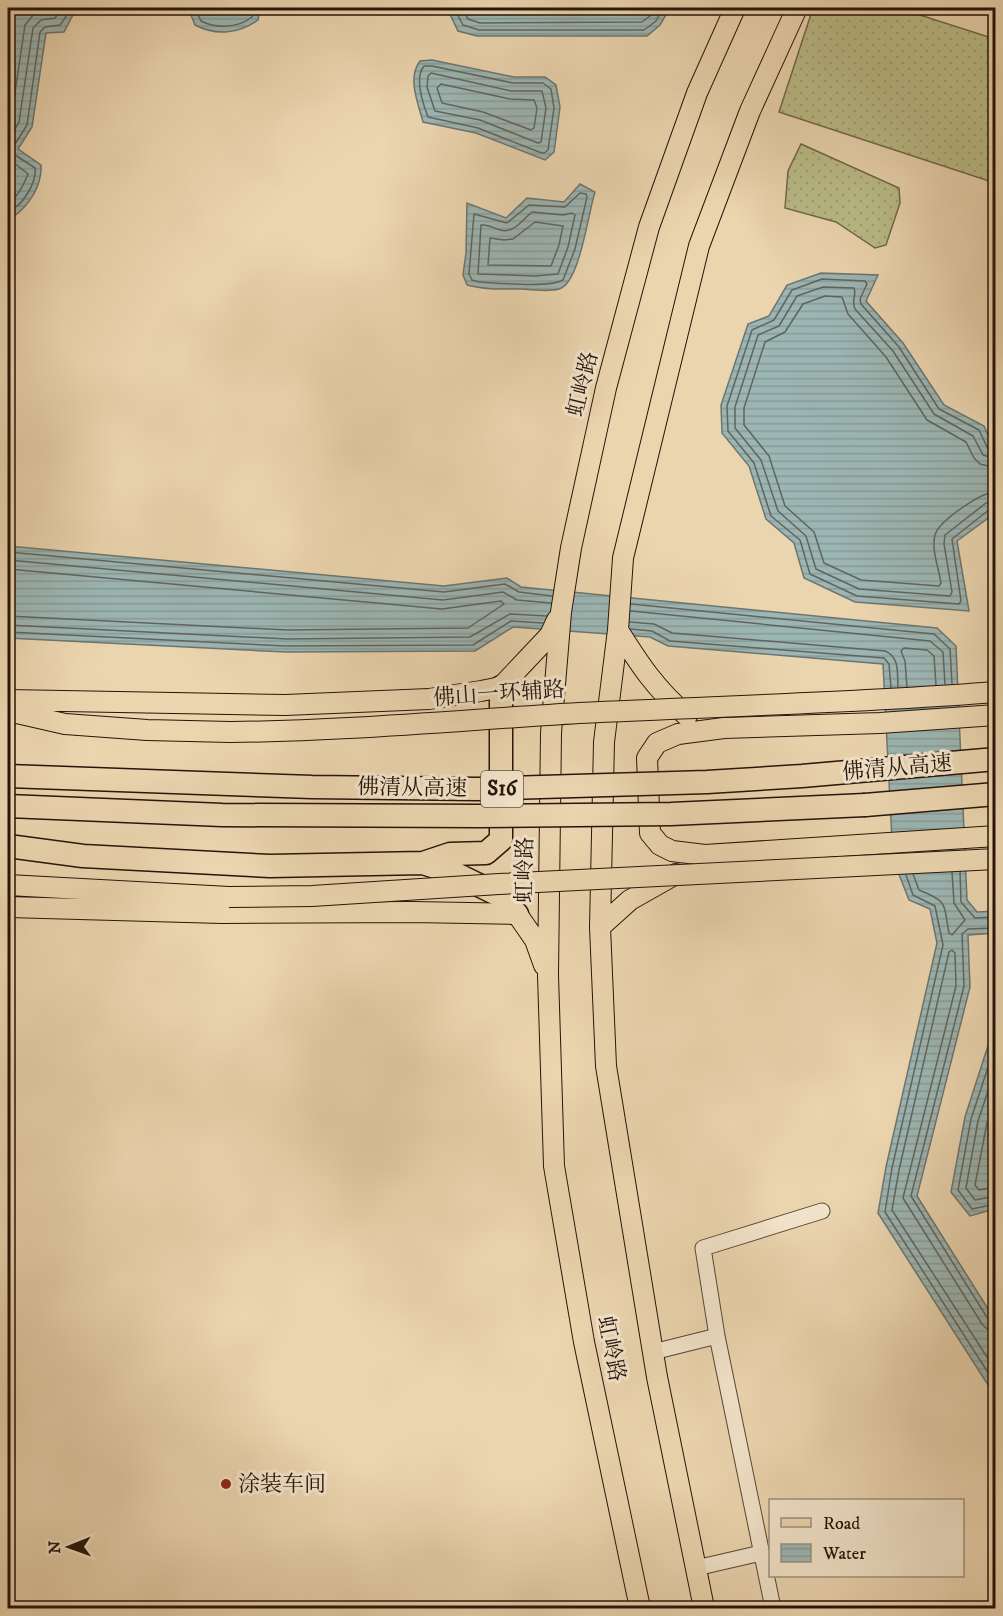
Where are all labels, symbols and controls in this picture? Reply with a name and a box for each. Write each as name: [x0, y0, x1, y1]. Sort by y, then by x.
street label: 虹岭路: [562, 349, 604, 419]
street label: 佛山一环辅路: [432, 676, 566, 712]
street label: 佛清从高速: [841, 750, 953, 786]
road number: S16: [481, 771, 523, 807]
street label: 佛清从高速: [357, 774, 467, 802]
street label: 虹岭路: [511, 837, 539, 903]
street label: 虹岭路: [591, 1314, 631, 1384]
place label: 涂装车间: [238, 1471, 326, 1498]
marker: 涂装车间: [219, 1477, 233, 1491]
legend: [769, 1499, 964, 1577]
text: Road: [823, 1513, 860, 1535]
north arrow: [39, 1517, 99, 1577]
text: N: [45, 1541, 65, 1554]
text: Water: [822, 1543, 866, 1565]

